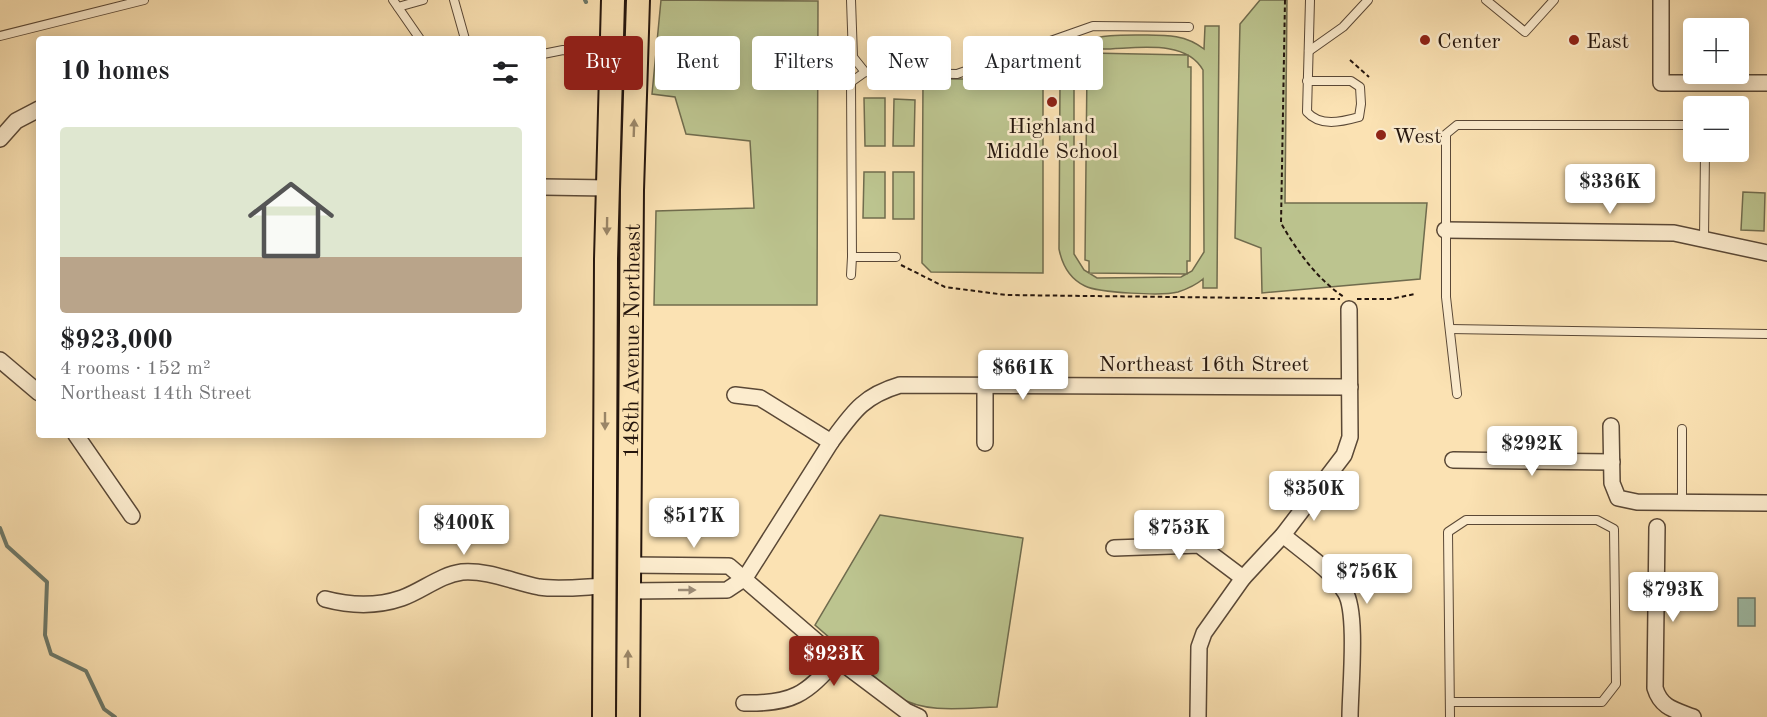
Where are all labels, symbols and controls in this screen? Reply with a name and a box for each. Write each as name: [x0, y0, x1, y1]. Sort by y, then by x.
map controls: [1683, 18, 1749, 162]
button: +: [1683, 18, 1749, 84]
place label: Center: [1437, 31, 1501, 53]
place label: East: [1586, 31, 1629, 53]
marker: Center: [1418, 33, 1432, 47]
marker: East: [1567, 33, 1581, 47]
chip: Buy: [564, 36, 643, 90]
chip: Rent: [655, 36, 740, 90]
chip: Filters: [752, 36, 855, 90]
chip: New: [867, 36, 951, 90]
chip: Apartment: [963, 36, 1103, 90]
icon: filters: [489, 56, 522, 89]
text: 10 homes: [60, 59, 169, 85]
marker: Highland Middle School: [1045, 95, 1059, 109]
button: −: [1683, 96, 1749, 162]
place label: Highland Middle School: [986, 116, 1118, 163]
one-way arrow: [630, 118, 639, 137]
place label: West: [1393, 126, 1442, 148]
marker: West: [1374, 128, 1388, 142]
pin: $336K: [1568, 164, 1652, 215]
icon: home: [237, 166, 345, 274]
text: $336K: [1579, 173, 1641, 193]
one-way arrow: [602, 217, 612, 236]
street label: 148th Avenue Northeast: [621, 223, 645, 459]
text: $923,000: [60, 328, 173, 354]
pin: $661K: [981, 350, 1065, 401]
street label: Northeast 16th Street: [1099, 354, 1309, 376]
text: 4 rooms · 152 m²: [60, 359, 210, 379]
text: $661K: [992, 359, 1054, 379]
text: Northeast 14th Street: [60, 384, 251, 404]
one-way arrow: [600, 412, 610, 431]
pin: $292K: [1490, 426, 1574, 477]
text: $292K: [1501, 435, 1563, 455]
pin: $350K: [1272, 471, 1356, 522]
text: $350K: [1283, 480, 1345, 500]
pin: $517K: [652, 498, 736, 549]
pin: $400K: [422, 505, 506, 556]
text: $517K: [663, 507, 725, 527]
pin: $753K: [1137, 510, 1221, 561]
text: $400K: [433, 514, 495, 534]
text: $753K: [1148, 519, 1210, 539]
pin: $756K: [1325, 554, 1409, 605]
text: $756K: [1336, 563, 1398, 583]
pin: $793K: [1631, 572, 1715, 623]
text: $793K: [1642, 581, 1704, 601]
one-way arrow: [678, 585, 697, 595]
pin: $923K: [792, 636, 876, 687]
text: $923K: [803, 645, 865, 665]
one-way arrow: [623, 649, 633, 668]

